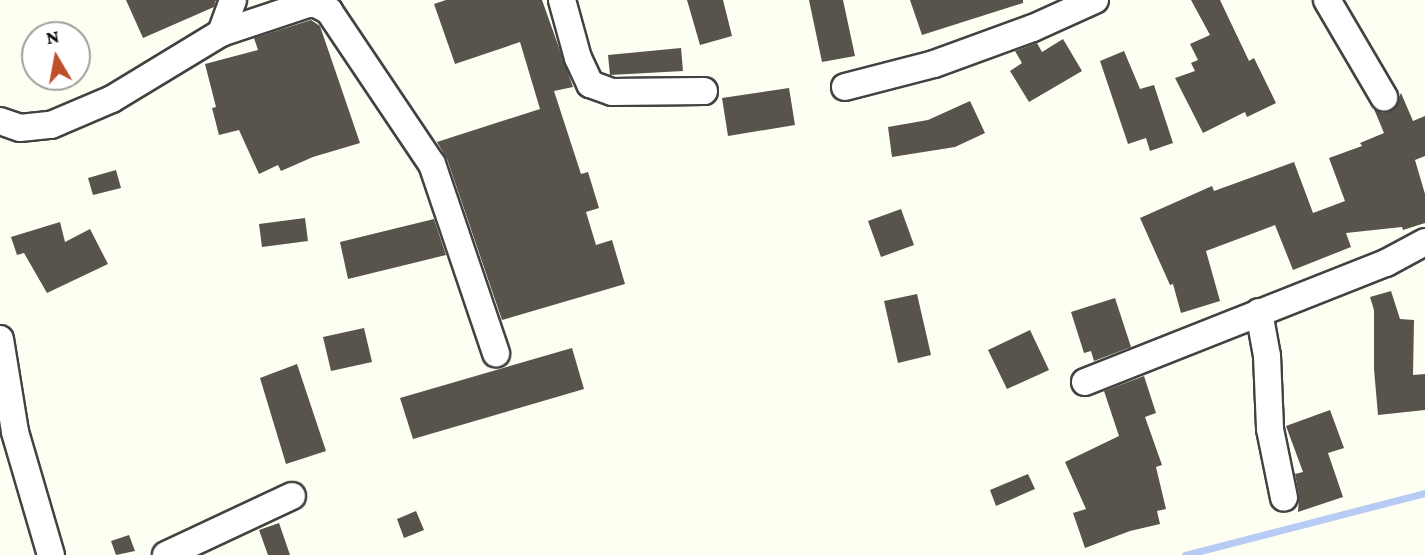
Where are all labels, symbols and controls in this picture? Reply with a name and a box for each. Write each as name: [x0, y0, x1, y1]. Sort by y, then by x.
north arrow: [21, 21, 91, 91]
text: N: [44, 25, 61, 48]

